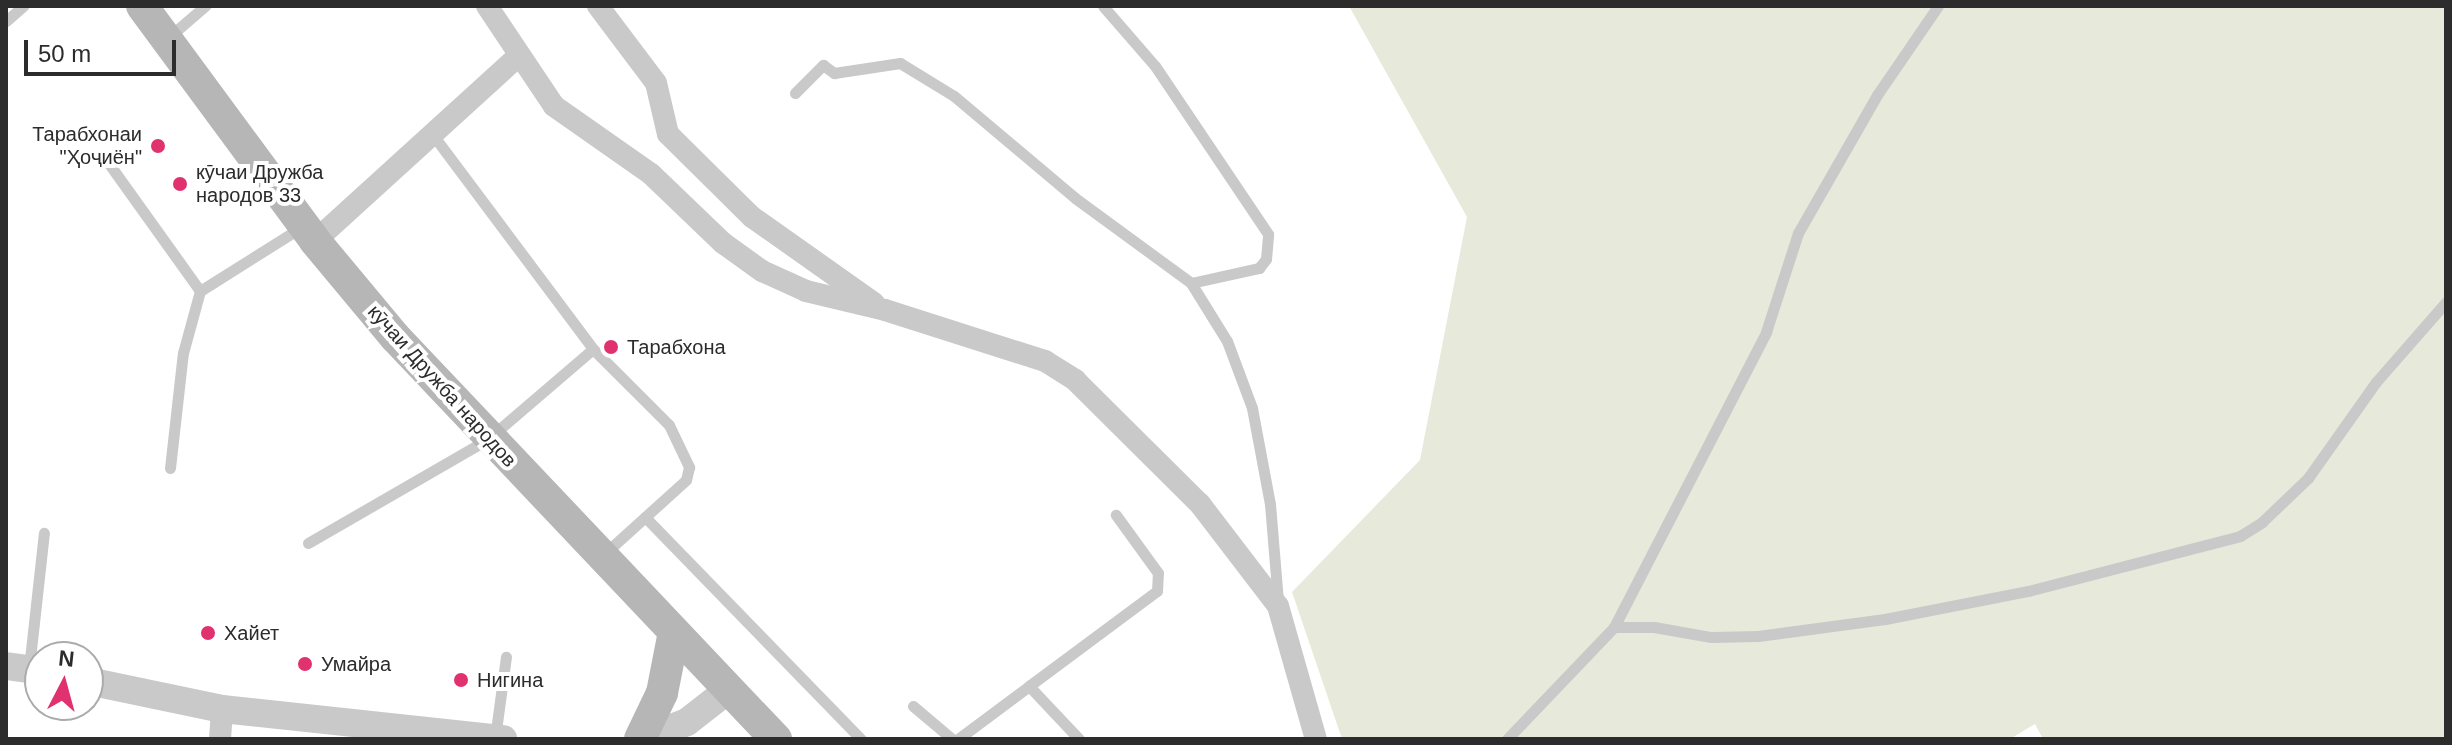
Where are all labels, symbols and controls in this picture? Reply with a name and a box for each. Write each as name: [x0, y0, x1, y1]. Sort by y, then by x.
scale bar: [28, 24, 180, 74]
text: 50 m: [38, 40, 91, 67]
place label: Тарабхонаи "Ҳоҷиён": [32, 122, 142, 169]
marker: Тарабхонаи "Ҳоҷиён": [149, 137, 167, 155]
place label: кӯчаи Дружба народов 33: [196, 160, 323, 207]
marker: кӯчаи Дружба народов 33: [171, 175, 189, 193]
street label: кӯчаи Дружба народов: [363, 300, 521, 472]
place label: Тарабхона: [627, 335, 726, 359]
marker: Тарабхона: [602, 338, 620, 356]
place label: Хайет: [224, 621, 279, 645]
marker: Хайет: [199, 624, 217, 642]
north arrow: [24, 641, 104, 721]
text: N: [57, 645, 76, 672]
place label: Умайра: [321, 652, 391, 676]
marker: Умайра: [296, 655, 314, 673]
place label: Нигина: [477, 668, 543, 692]
marker: Нигина: [452, 671, 470, 689]

